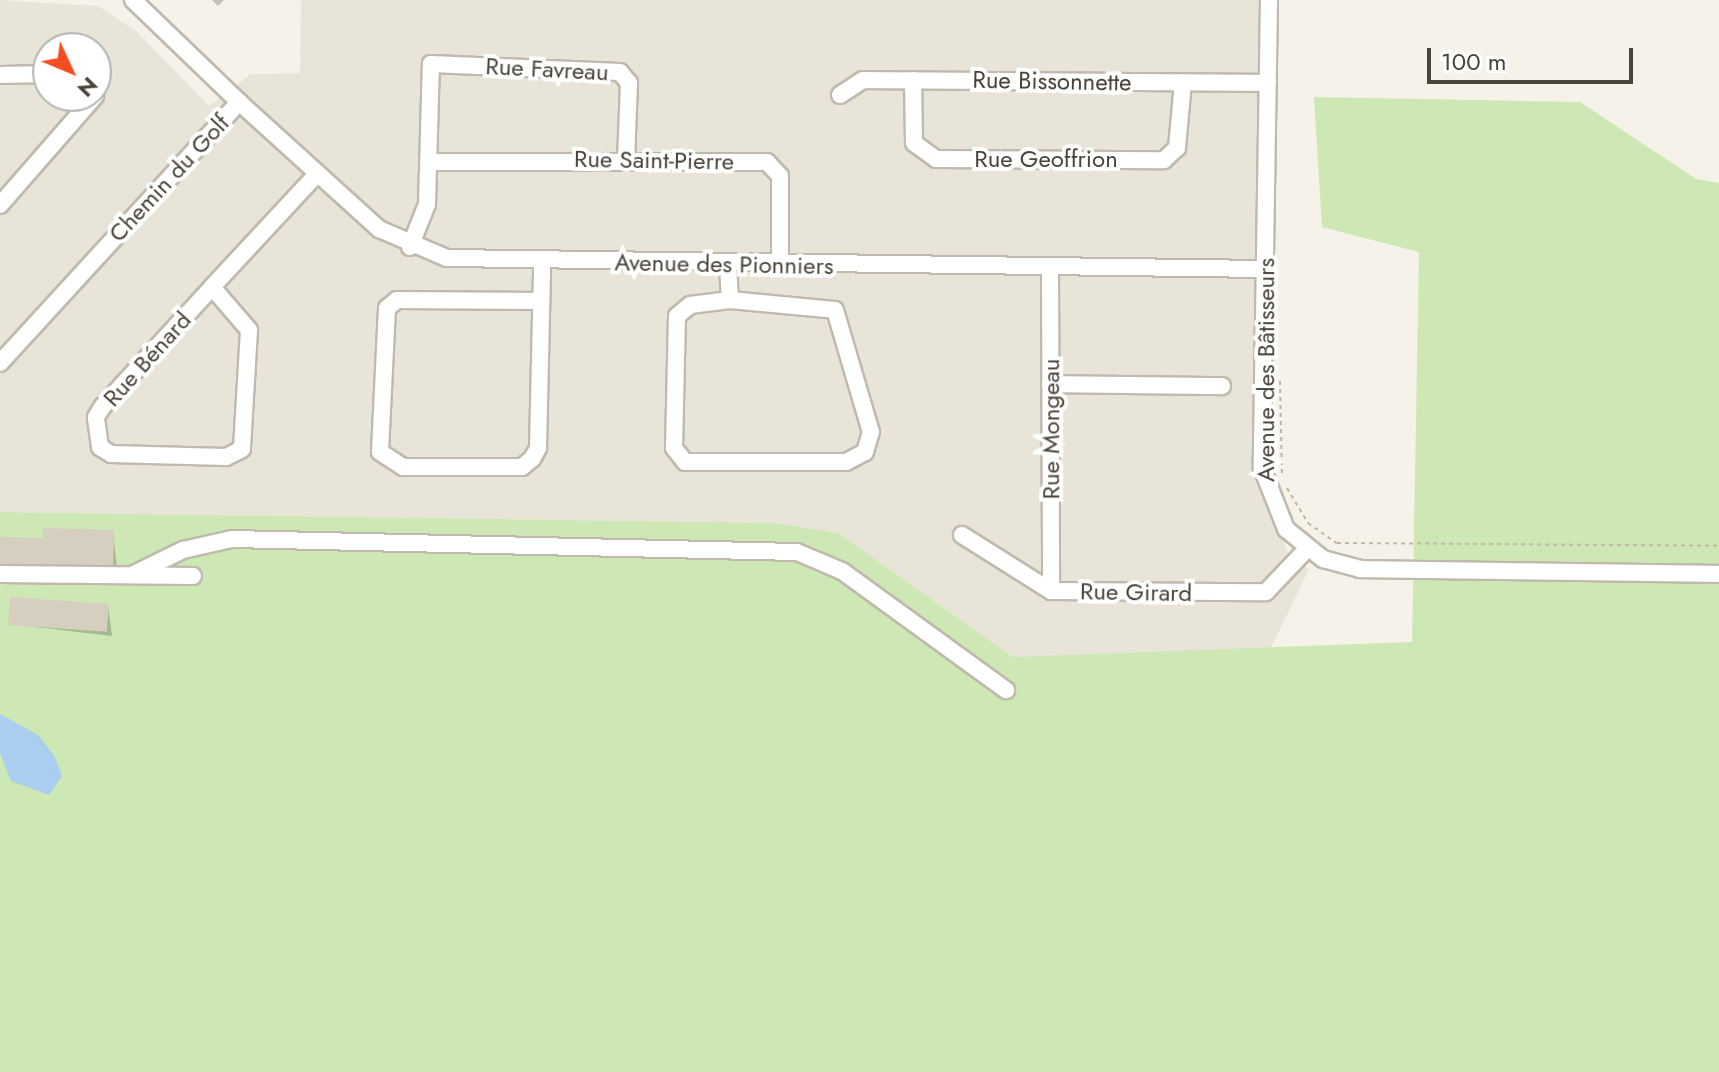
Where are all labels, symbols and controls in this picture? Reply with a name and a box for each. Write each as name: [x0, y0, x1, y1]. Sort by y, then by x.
north arrow: [32, 32, 112, 112]
scale bar: [1431, 32, 1637, 82]
text: 100 m: [1441, 44, 1507, 79]
street label: Rue Favreau: [485, 51, 609, 87]
street label: Rue Bissonnette: [972, 65, 1132, 97]
text: N: [70, 70, 105, 105]
street label: Chemin du Golf: [103, 108, 235, 248]
street label: Rue Saint-Pierre: [574, 144, 734, 176]
street label: Rue Geoffrion: [974, 145, 1118, 173]
street label: Avenue des Pionniers: [614, 248, 834, 280]
street label: Avenue des Bâtisseurs: [1252, 258, 1280, 482]
street label: Rue Bénard: [97, 306, 197, 412]
street label: Rue Mongeau: [1037, 359, 1065, 499]
street label: Rue Girard: [1080, 577, 1192, 607]

